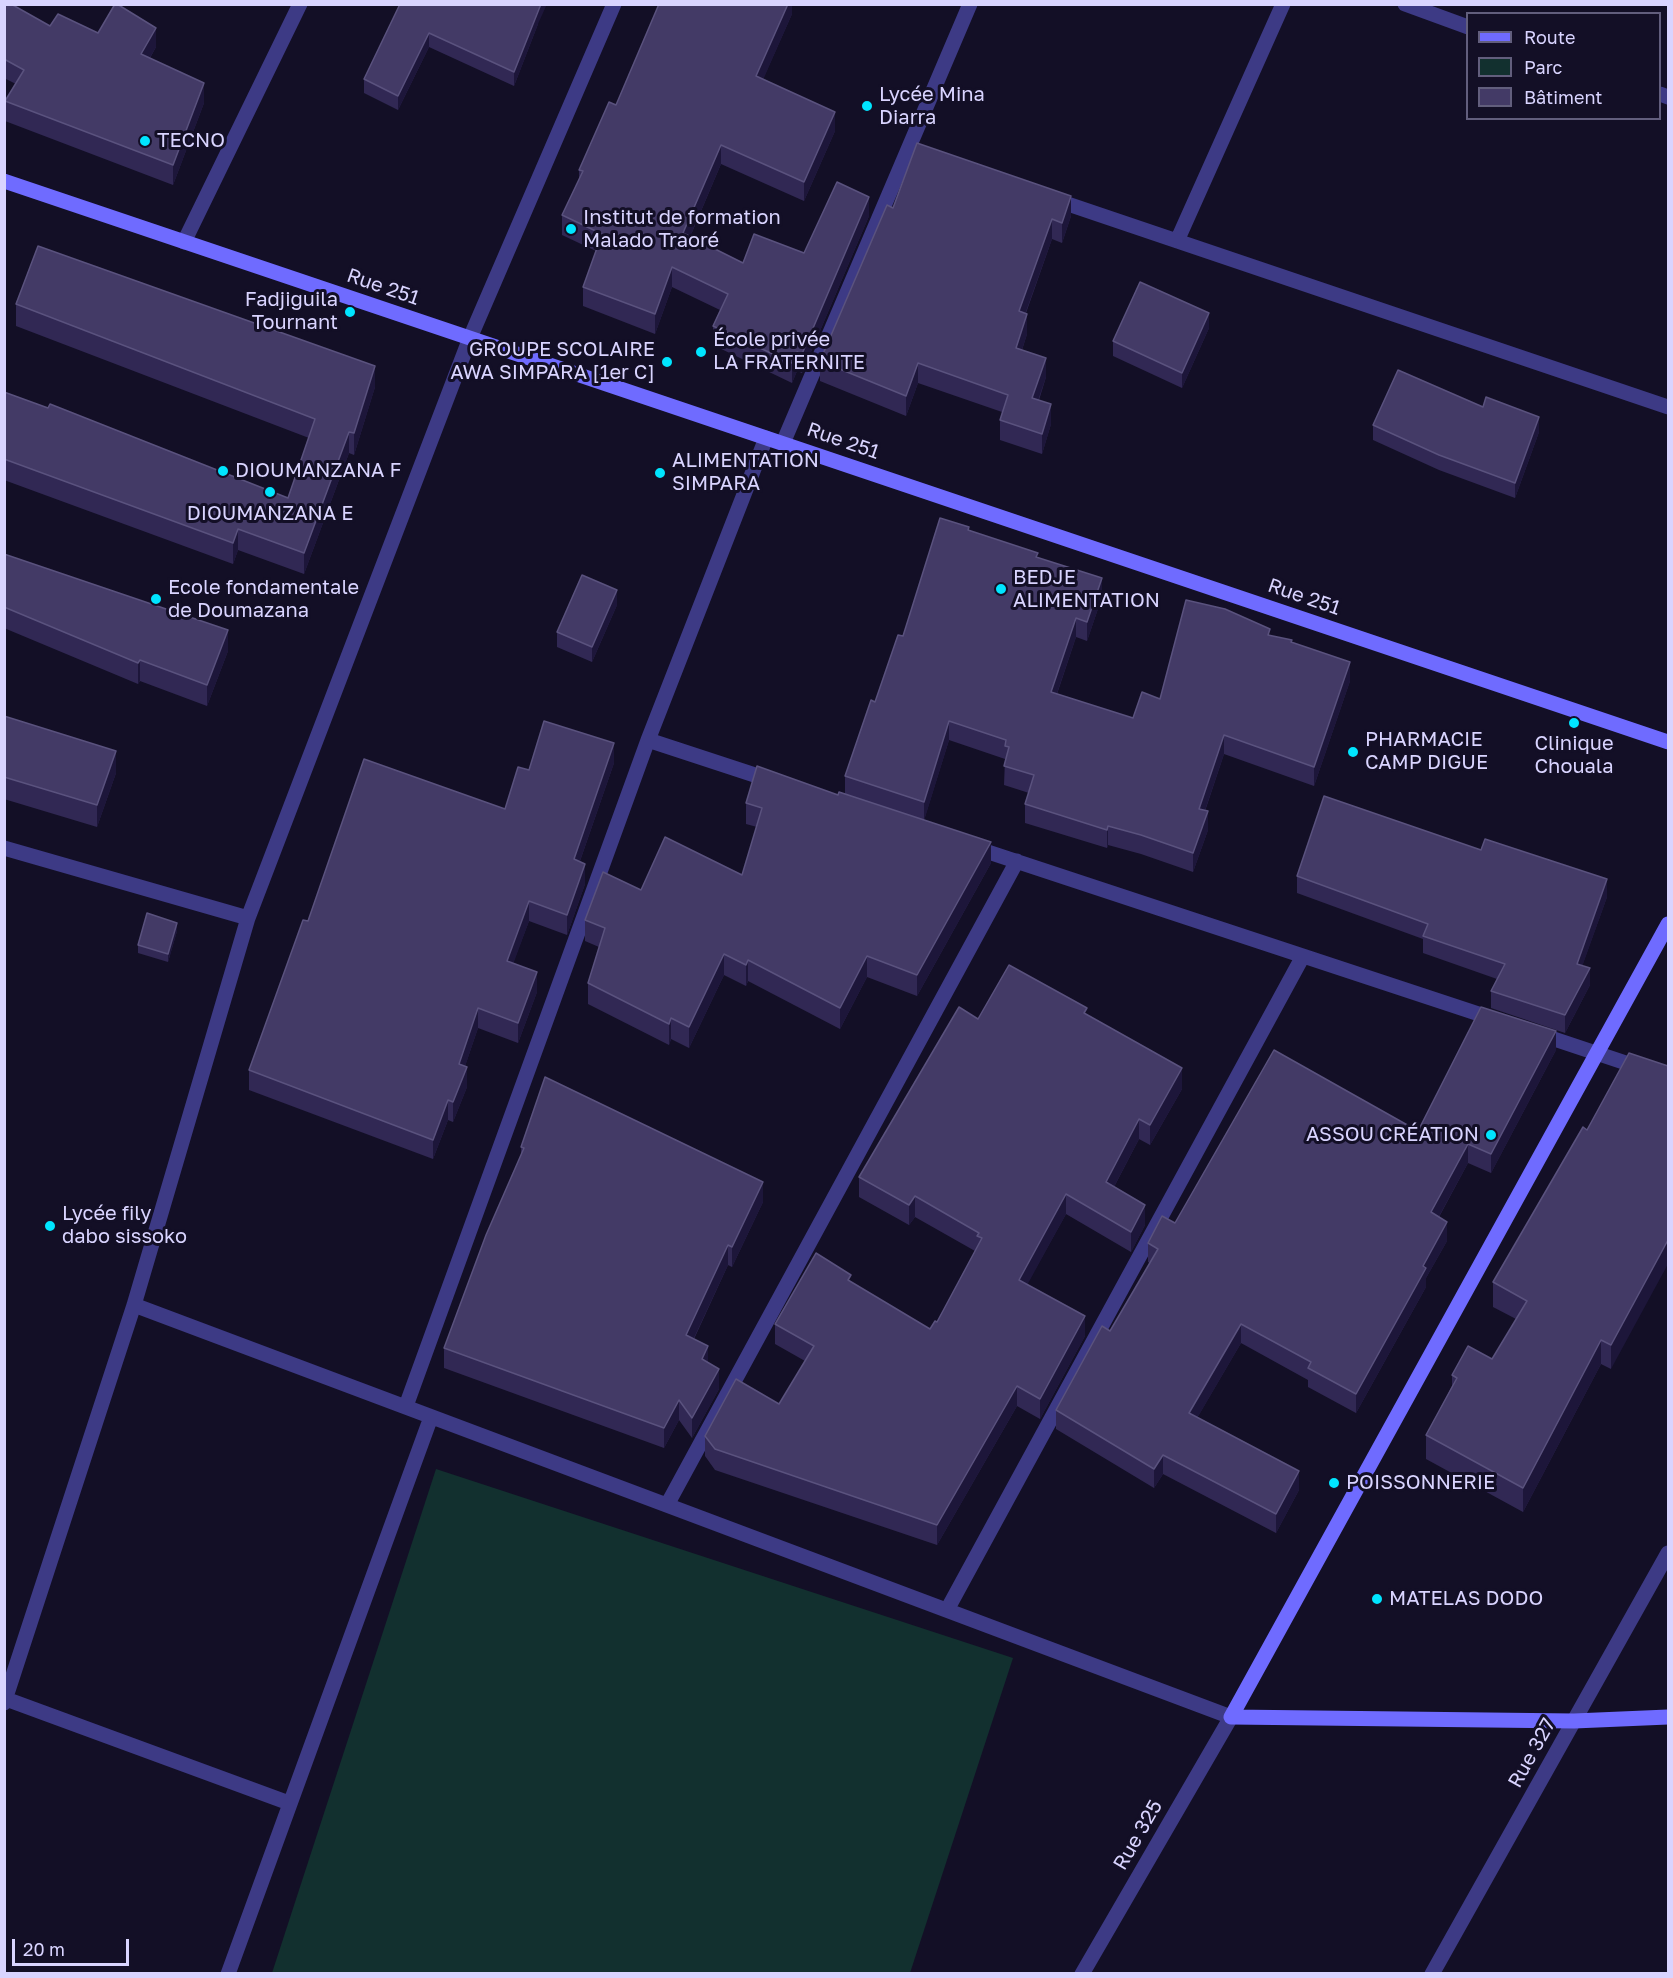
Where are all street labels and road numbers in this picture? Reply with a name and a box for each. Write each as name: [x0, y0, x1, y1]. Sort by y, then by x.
street label: Rue 251: [344, 263, 422, 311]
street label: Rue 251: [804, 417, 882, 465]
street label: Rue 251: [1265, 573, 1343, 621]
street label: Rue 327: [1503, 1714, 1561, 1792]
street label: Rue 325: [1108, 1796, 1168, 1874]

